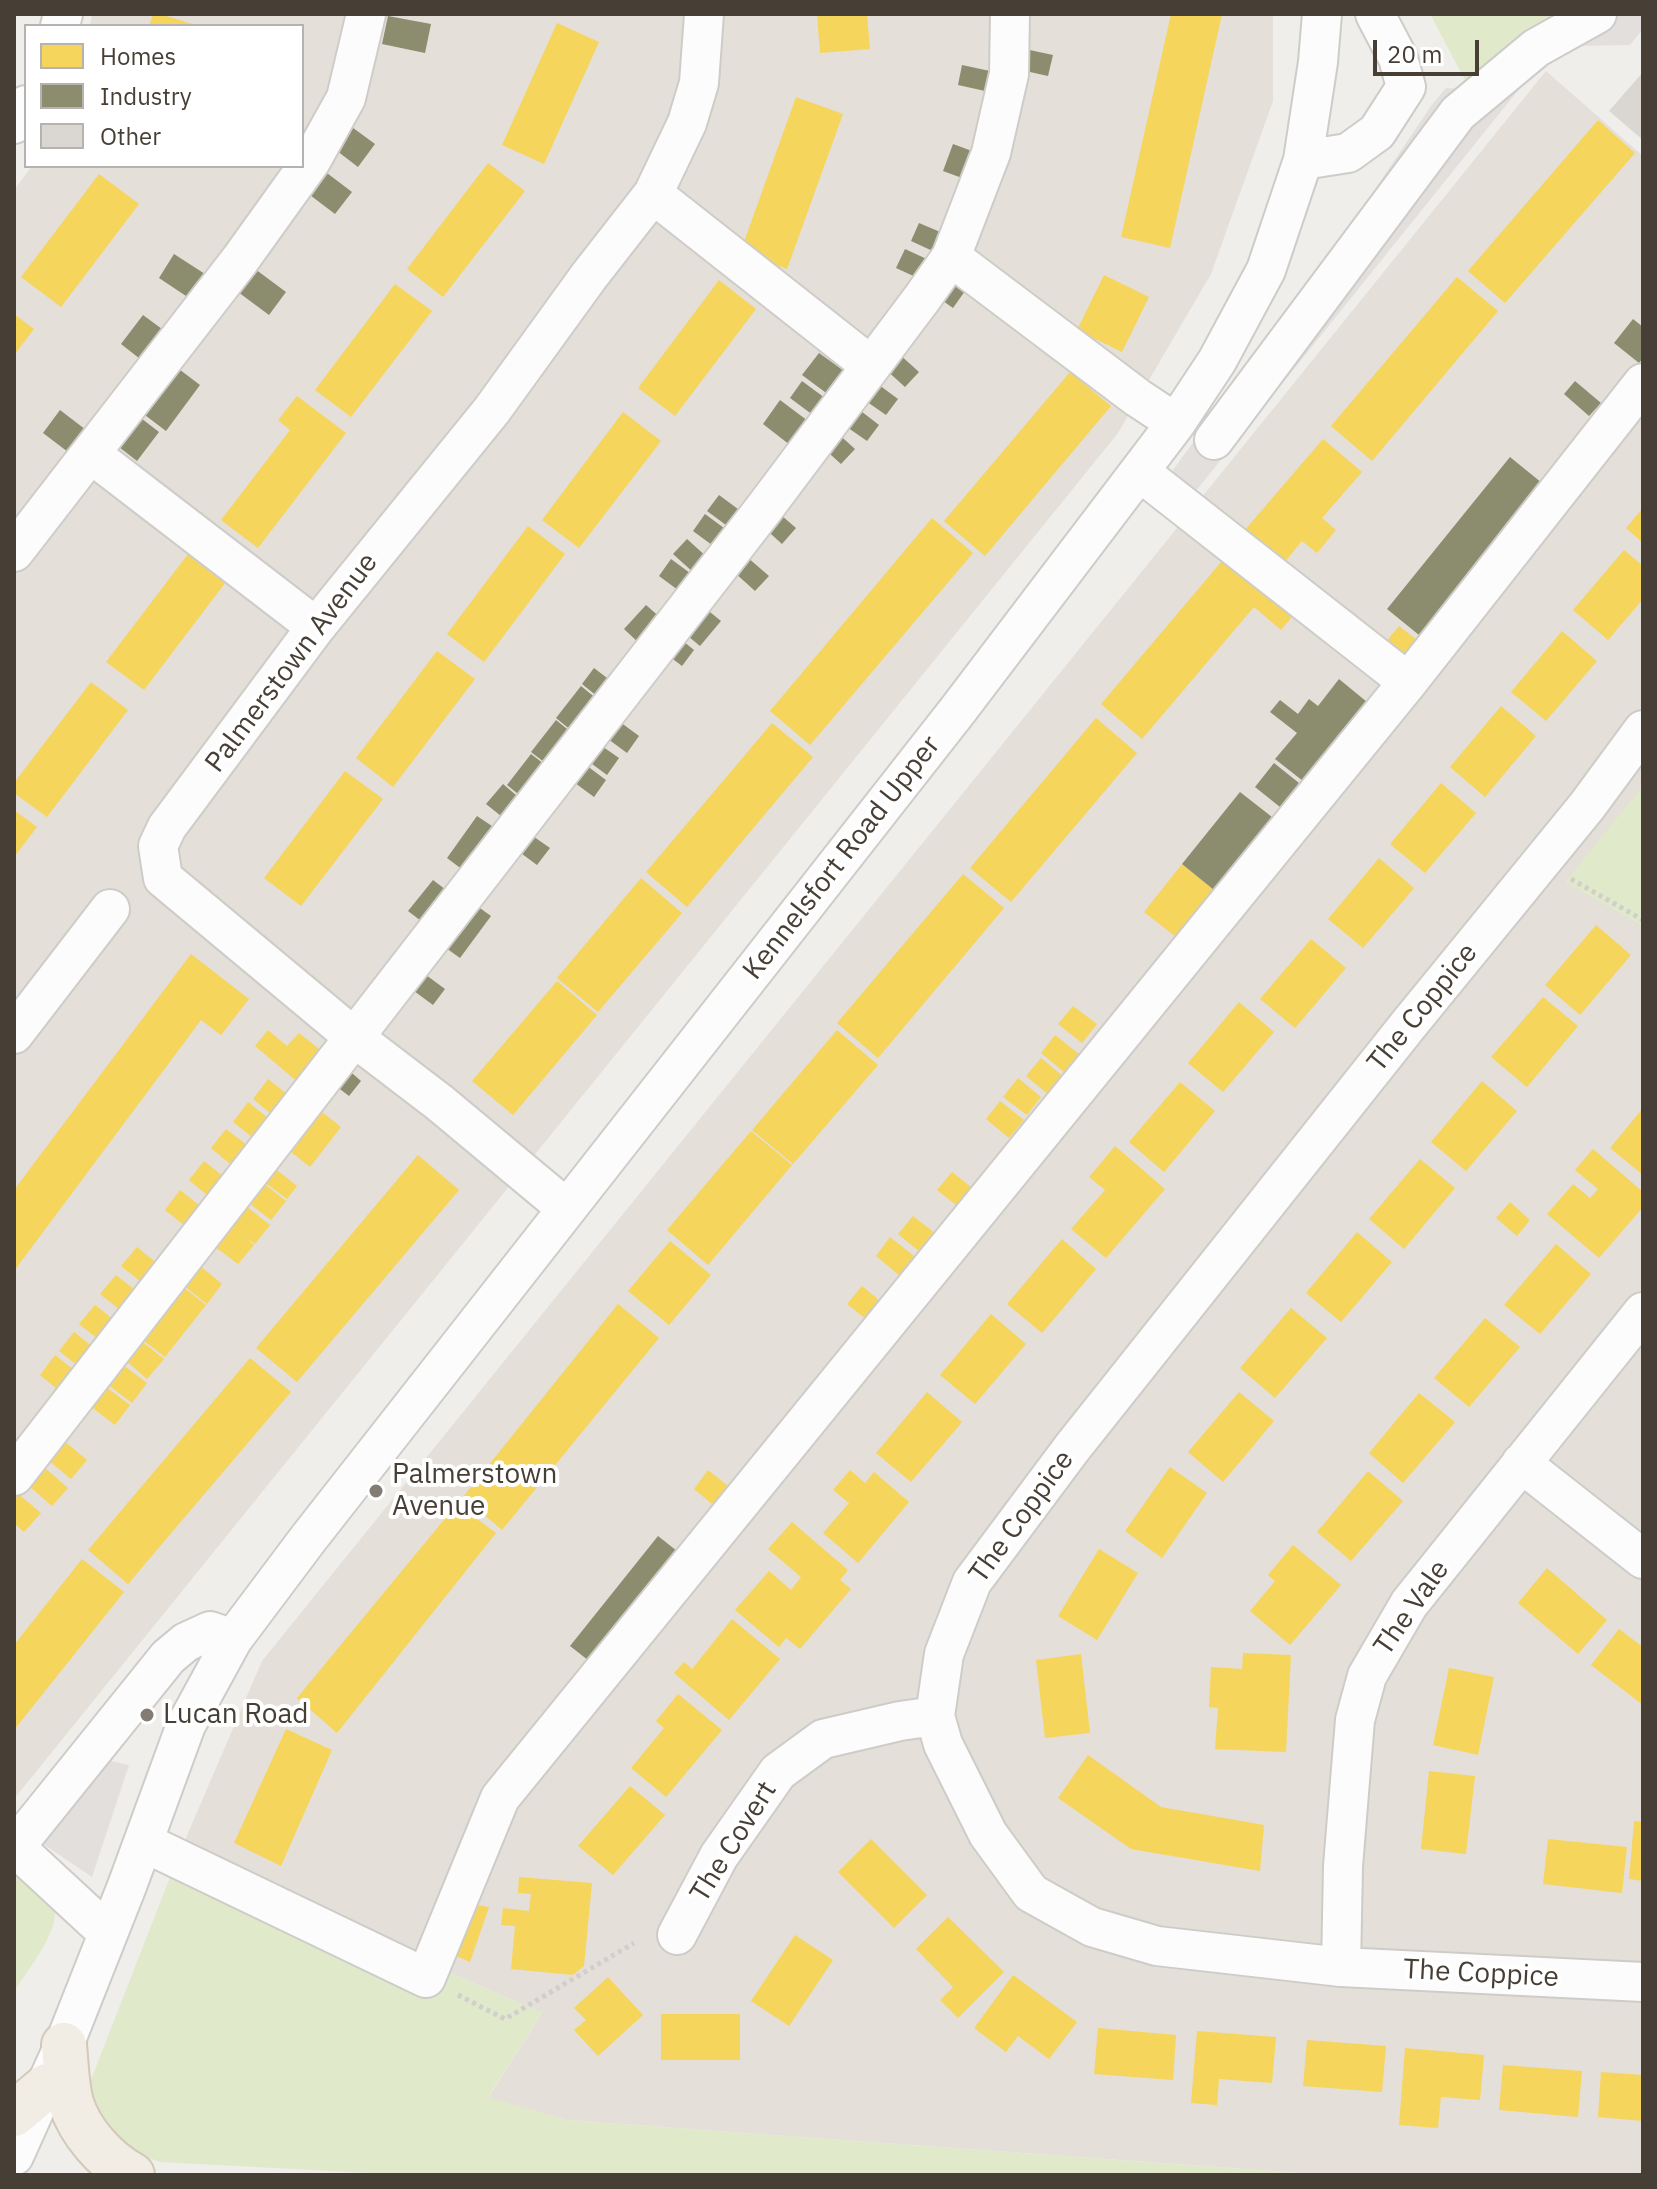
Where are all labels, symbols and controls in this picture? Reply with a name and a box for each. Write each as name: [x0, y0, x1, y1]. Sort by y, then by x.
legend: [24, 24, 304, 168]
scale bar: [1377, 24, 1483, 74]
text: 20 m: [1387, 38, 1442, 70]
text: Homes: [100, 40, 176, 72]
text: Industry: [100, 80, 192, 112]
text: Other: [100, 120, 161, 152]
street label: Palmerstown Avenue: [199, 547, 385, 779]
street label: Kennelsfort Road Upper: [736, 729, 948, 987]
street label: The Coppice: [1361, 937, 1485, 1079]
street label: The Coppice: [963, 1444, 1081, 1590]
place label: Palmerstown Avenue: [392, 1458, 557, 1524]
marker: Palmerstown Avenue: [367, 1482, 385, 1500]
street label: The Vale: [1367, 1554, 1457, 1662]
place label: Lucan Road: [163, 1698, 309, 1732]
marker: Lucan Road: [138, 1706, 156, 1724]
street label: The Covert: [684, 1775, 784, 1909]
street label: The Coppice: [1402, 1953, 1560, 1995]

